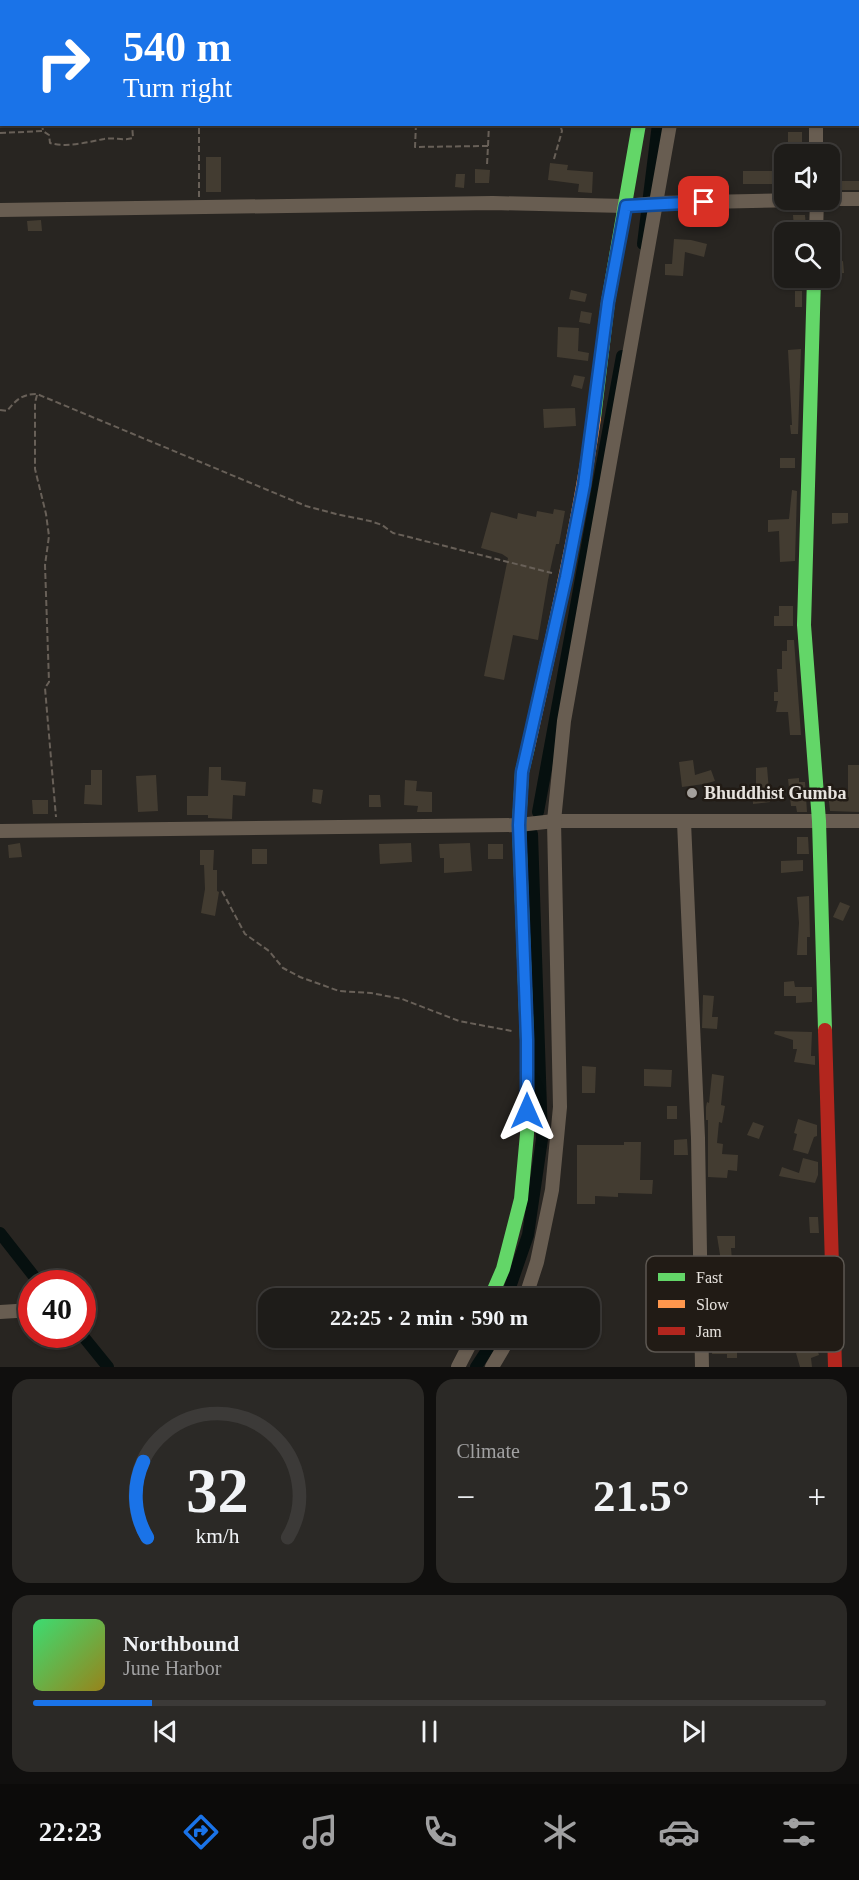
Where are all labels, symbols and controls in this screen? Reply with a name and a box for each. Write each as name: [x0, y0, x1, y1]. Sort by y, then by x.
icon: right: [24, 24, 102, 102]
text: 540 m: [123, 24, 232, 70]
text: Turn right: [123, 73, 232, 103]
map controls: [774, 144, 840, 288]
button: sound: [774, 144, 840, 210]
pin: [678, 176, 729, 227]
icon: arrive: [687, 185, 720, 218]
button: search: [774, 222, 840, 288]
place label: Bhuddhist Gumba: [704, 783, 847, 803]
marker: Bhuddhist Gumba: [685, 786, 699, 800]
position arrow: [495, 1079, 559, 1143]
legend: [646, 1256, 844, 1352]
text: Fast: [696, 1269, 723, 1286]
speed limit sign: 40: [18, 1270, 96, 1348]
text: Slow: [696, 1296, 729, 1313]
text: 22:25 · 2 min · 590 m: [330, 1305, 528, 1330]
text: Jam: [696, 1323, 722, 1340]
text: Climate: [457, 1440, 520, 1462]
text: 32: [187, 1456, 249, 1525]
text: 21.5°: [593, 1471, 690, 1521]
text: −: [457, 1479, 475, 1515]
text: +: [807, 1479, 826, 1515]
text: km/h: [196, 1524, 240, 1548]
text: Northbound: [123, 1631, 239, 1656]
text: June Harbor: [123, 1657, 221, 1679]
icon: previous: [149, 1715, 182, 1748]
icon: pause: [413, 1715, 446, 1748]
icon: next: [677, 1715, 710, 1748]
icon: directions: [180, 1811, 222, 1853]
icon: music: [299, 1811, 341, 1853]
icon: phone: [419, 1811, 461, 1853]
icon: climate: [539, 1811, 581, 1853]
icon: car: [658, 1811, 700, 1853]
icon: filters: [778, 1811, 820, 1853]
text: 22:23: [39, 1817, 102, 1847]

